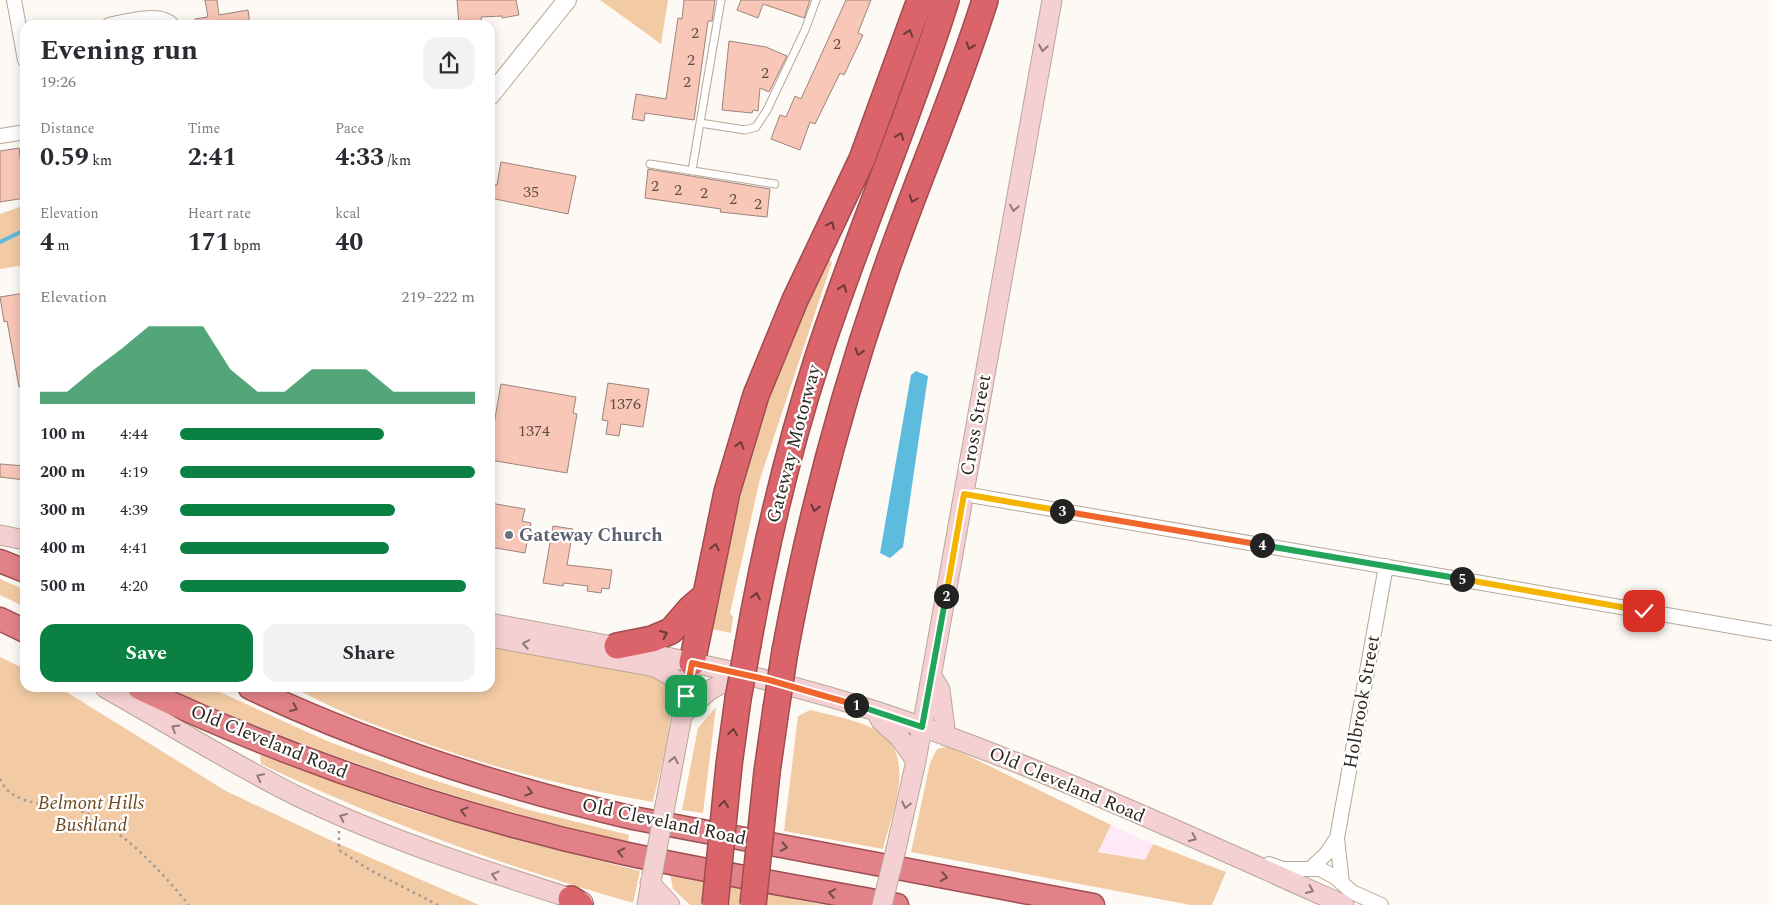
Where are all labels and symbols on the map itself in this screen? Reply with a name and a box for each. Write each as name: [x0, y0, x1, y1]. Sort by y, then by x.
house number: 2: [691, 21, 699, 45]
one-way arrow: [903, 29, 913, 38]
house number: 2: [833, 32, 841, 56]
one-way arrow: [965, 42, 975, 50]
one-way arrow: [1038, 44, 1049, 52]
house number: 2: [687, 48, 695, 72]
house number: 2: [761, 61, 769, 85]
house number: 2: [683, 70, 691, 94]
one-way arrow: [894, 132, 904, 140]
house number: 2: [651, 174, 659, 198]
house number: 2: [674, 178, 682, 202]
house number: 35: [523, 180, 539, 204]
house number: 2: [700, 181, 708, 205]
house number: 2: [729, 187, 737, 211]
house number: 2: [754, 192, 762, 216]
one-way arrow: [909, 194, 919, 203]
one-way arrow: [1010, 204, 1020, 212]
one-way arrow: [825, 221, 836, 230]
one-way arrow: [837, 284, 847, 293]
one-way arrow: [855, 347, 865, 356]
street label: Gateway Motorway: [759, 361, 829, 526]
street label: Cross Street: [953, 372, 999, 478]
house number: 1376: [609, 392, 641, 416]
house number: 1374: [518, 419, 550, 443]
one-way arrow: [734, 441, 744, 450]
pin: 3: [1050, 498, 1074, 524]
one-way arrow: [810, 504, 821, 513]
place label: Gateway Church: [519, 521, 663, 550]
marker: Gateway Church: [503, 529, 515, 541]
pin: 4: [1250, 532, 1274, 558]
one-way arrow: [709, 543, 720, 552]
pin: 5: [1450, 566, 1474, 592]
pin: 2: [934, 584, 958, 608]
pin: [1623, 590, 1665, 632]
one-way arrow: [751, 591, 761, 600]
one-way arrow: [658, 630, 667, 640]
street label: Holbrook Street: [1336, 633, 1388, 771]
one-way arrow: [522, 639, 531, 649]
pin: [665, 675, 707, 717]
pin: 1: [844, 692, 868, 718]
street label: Old Cleveland Road: [186, 697, 352, 787]
one-way arrow: [289, 702, 298, 712]
one-way arrow: [171, 724, 180, 734]
one-way arrow: [728, 728, 738, 737]
street label: Old Cleveland Road: [984, 739, 1150, 831]
one-way arrow: [669, 755, 679, 764]
one-way arrow: [256, 773, 265, 783]
one-way arrow: [525, 786, 534, 797]
park label: Belmont Hills Bushland: [38, 789, 145, 840]
street label: Old Cleveland Road: [579, 790, 749, 854]
one-way arrow: [718, 800, 729, 808]
one-way arrow: [901, 801, 912, 810]
one-way arrow: [460, 807, 468, 817]
one-way arrow: [339, 813, 348, 823]
one-way arrow: [1188, 832, 1197, 843]
one-way arrow: [780, 841, 788, 851]
one-way arrow: [616, 847, 625, 858]
one-way arrow: [491, 871, 499, 881]
one-way arrow: [939, 871, 948, 881]
one-way arrow: [1305, 884, 1314, 895]
one-way arrow: [828, 888, 836, 898]

